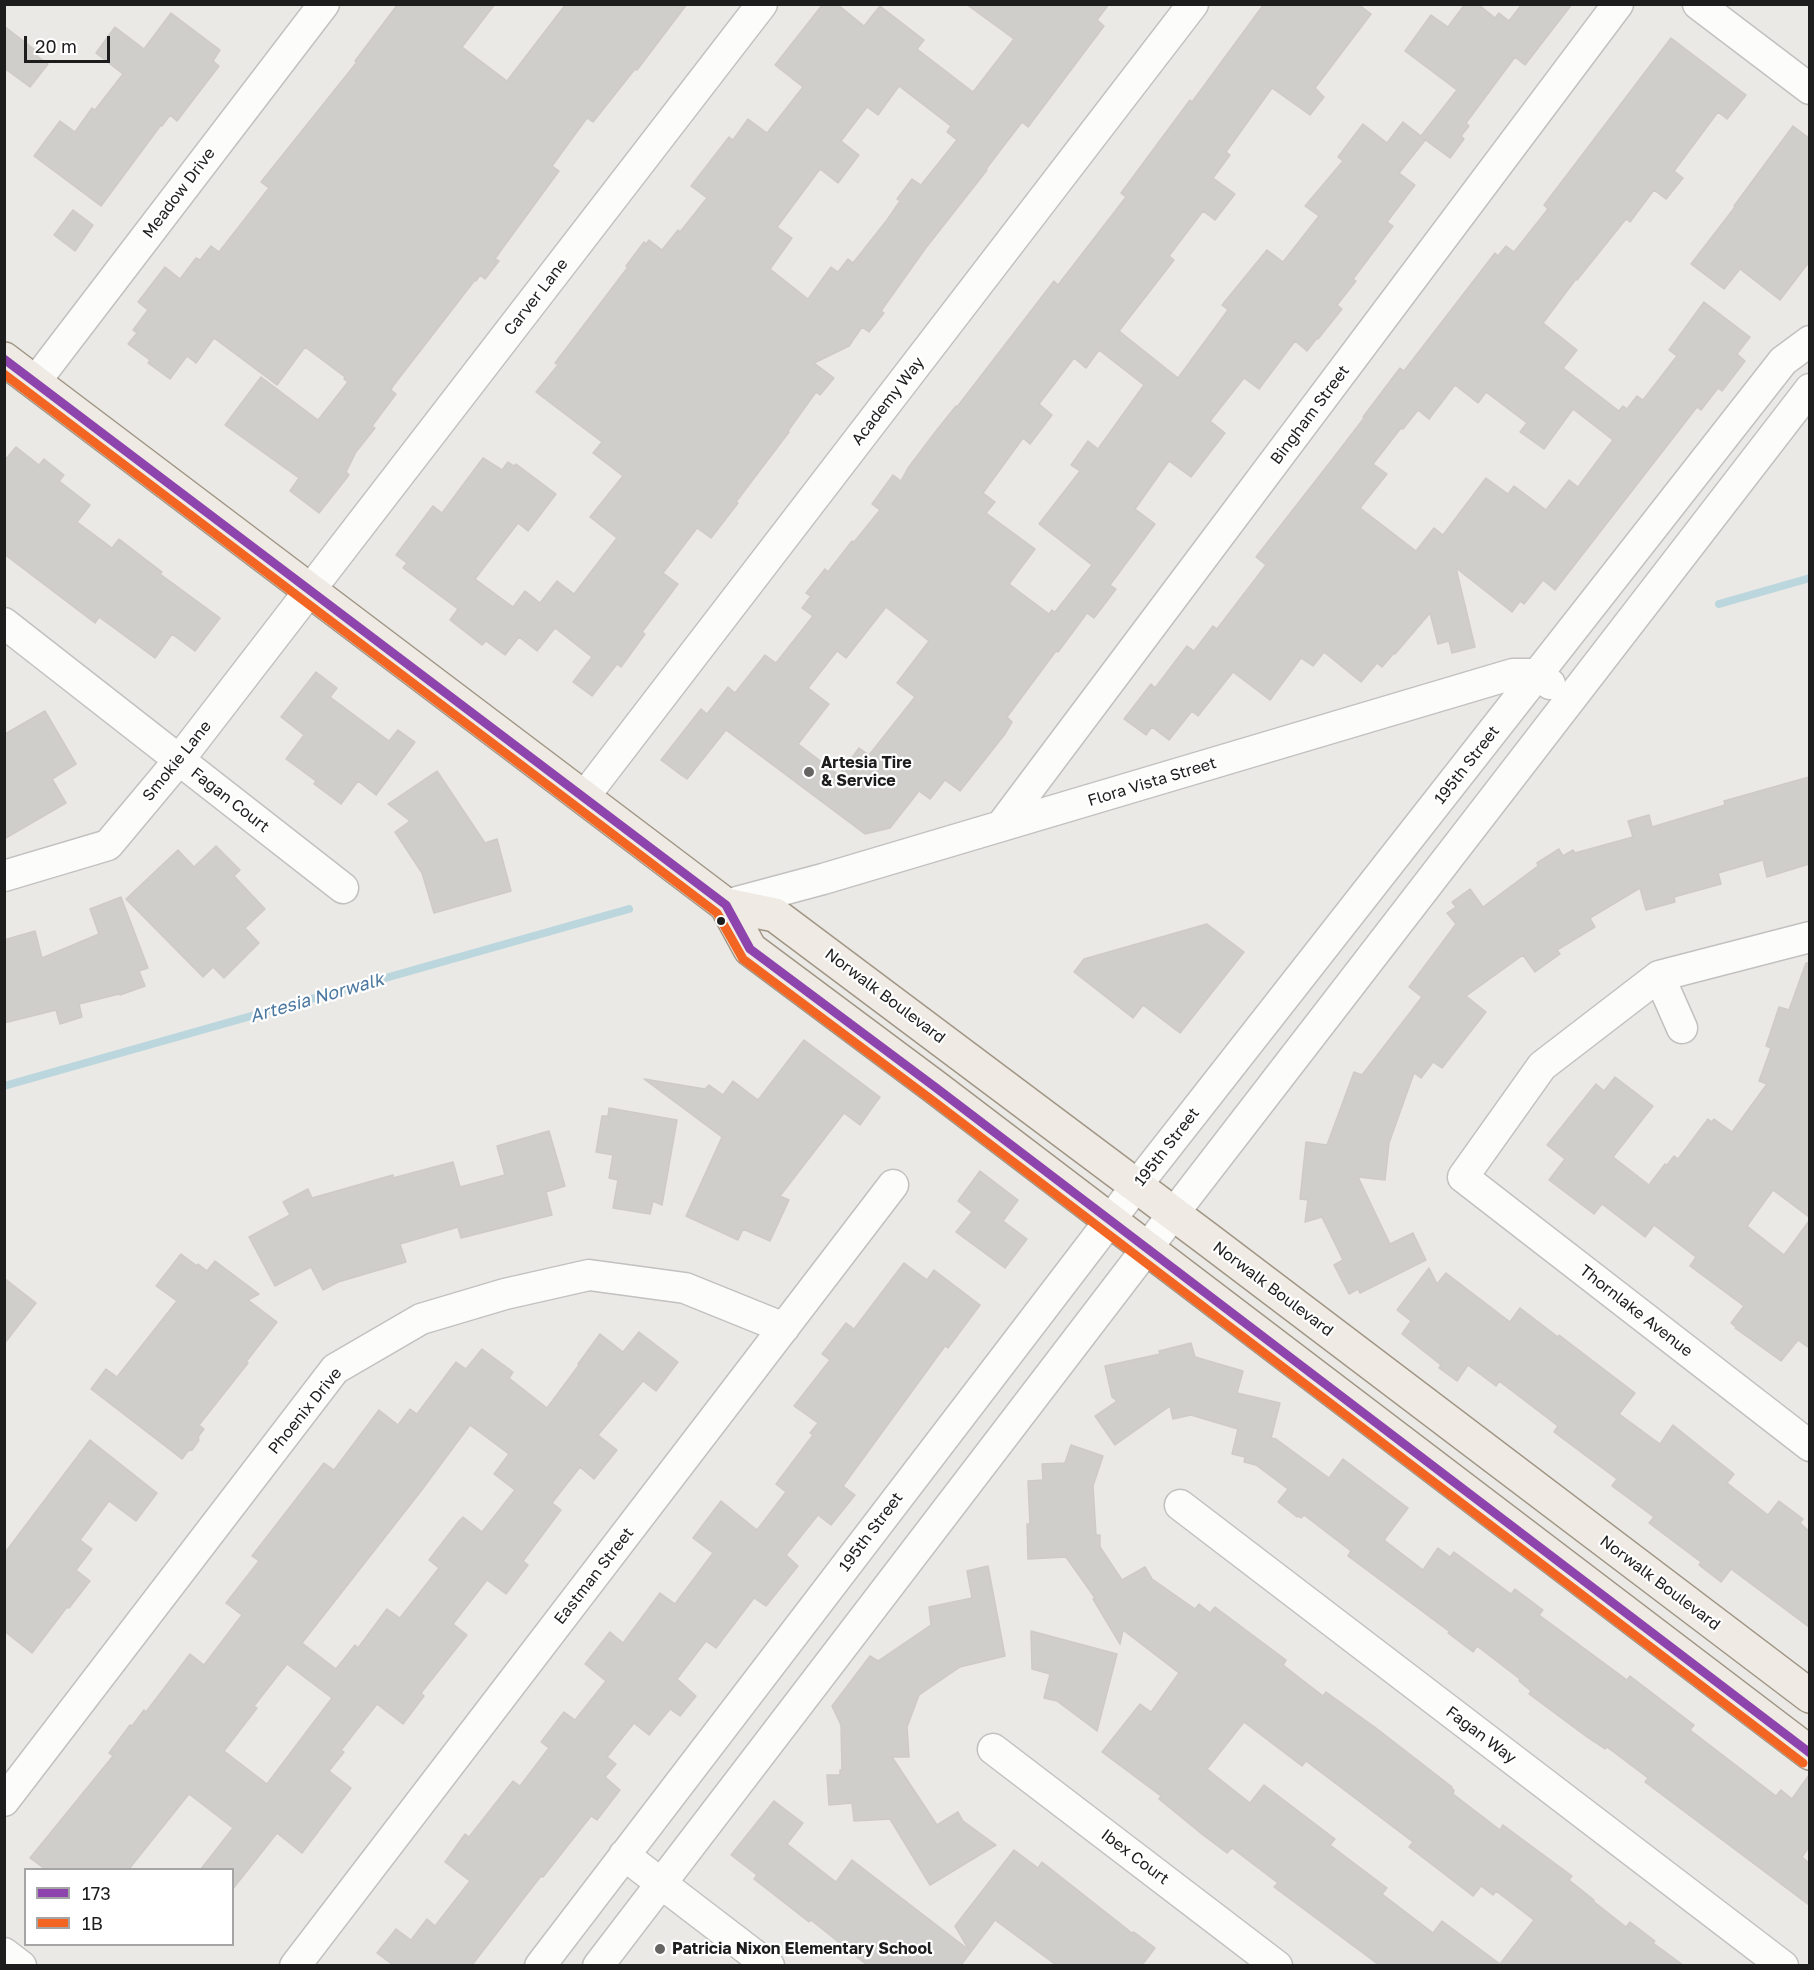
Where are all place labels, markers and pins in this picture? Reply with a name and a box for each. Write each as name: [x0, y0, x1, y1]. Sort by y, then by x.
place label: Artesia Tire & Service: [821, 753, 912, 791]
marker: Artesia Tire & Service: [802, 765, 816, 779]
unlabelled marker: [715, 915, 727, 927]
place label: Patricia Nixon Elementary School: [672, 1939, 932, 1959]
marker: Patricia Nixon Elementary School: [653, 1942, 667, 1956]

